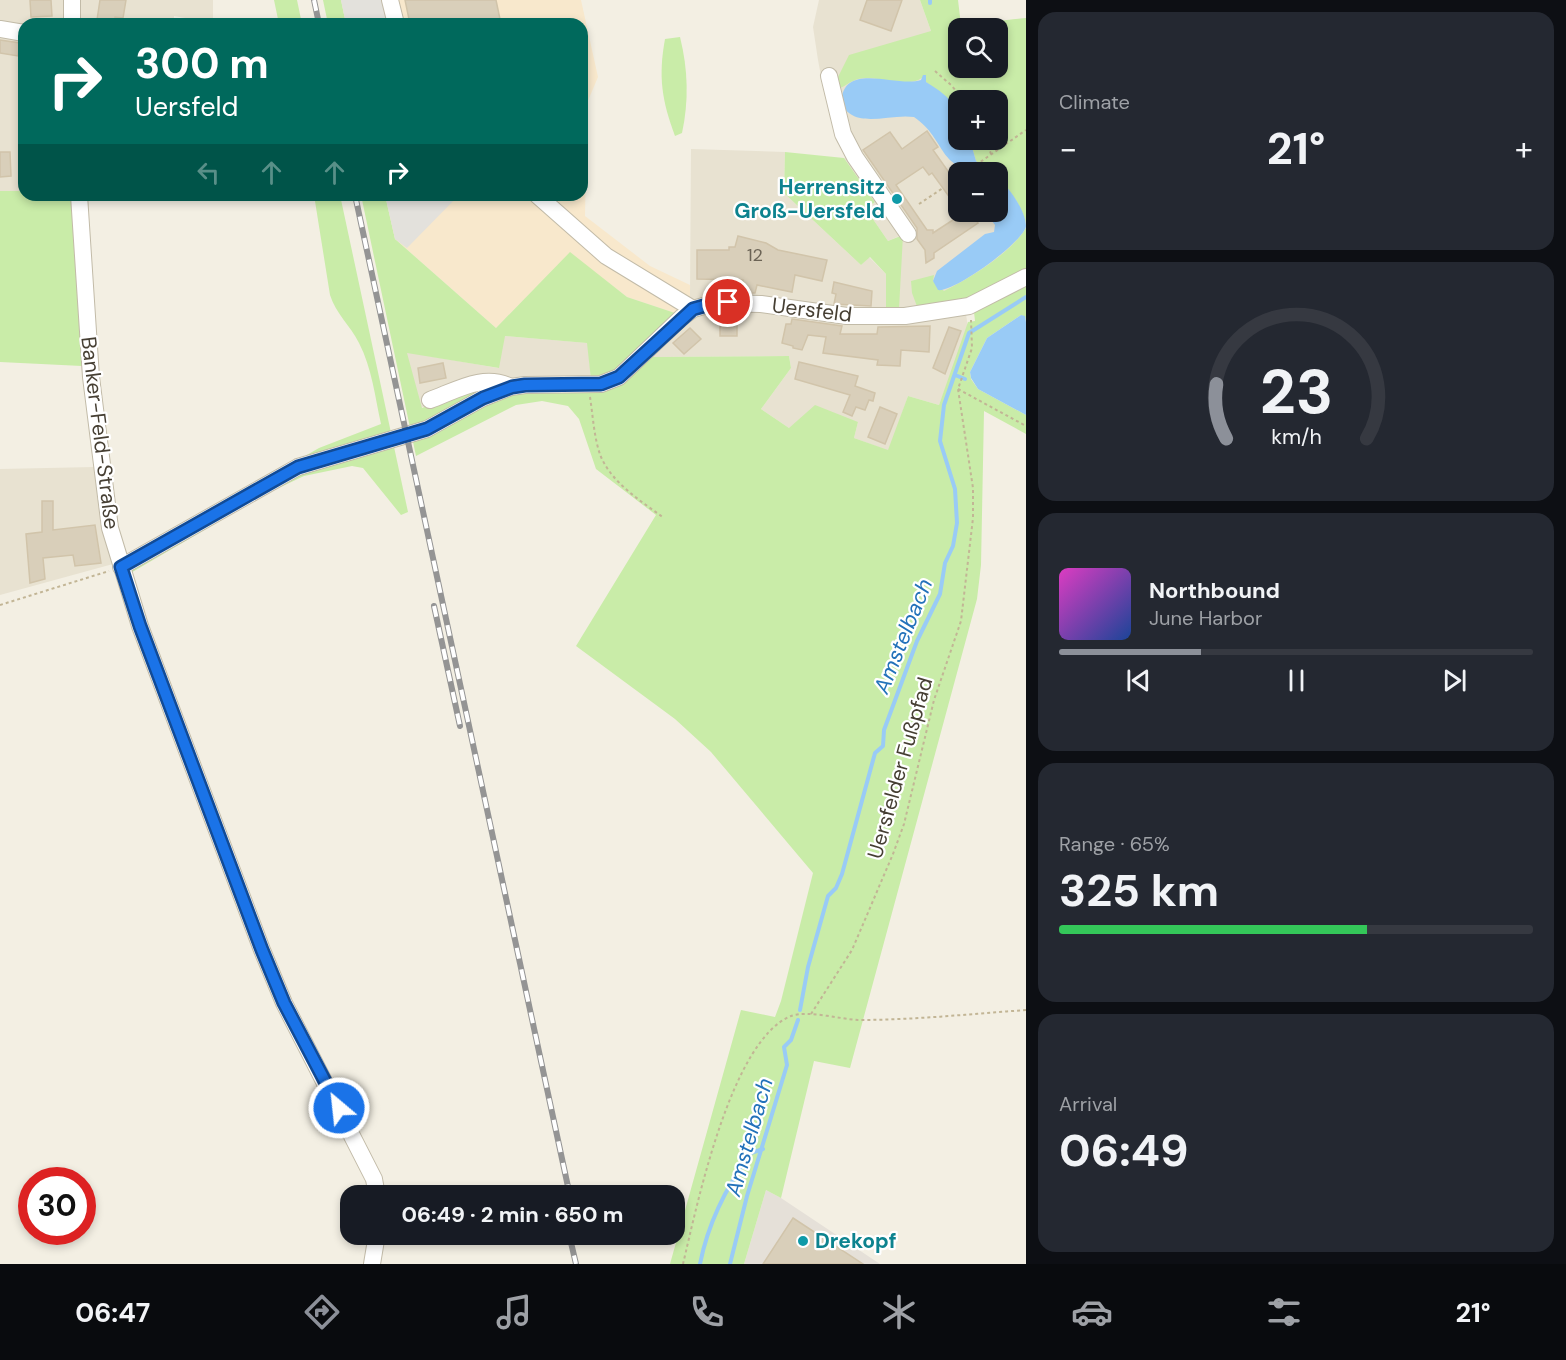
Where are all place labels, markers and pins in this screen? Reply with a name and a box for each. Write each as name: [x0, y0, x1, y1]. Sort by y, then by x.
place label: Herrensitz Groß-Uersfeld: [734, 173, 885, 225]
marker: Herrensitz Groß-Uersfeld: [890, 192, 904, 206]
pin: [702, 276, 753, 327]
place label: Drekopf: [815, 1227, 897, 1255]
marker: Drekopf: [796, 1234, 810, 1248]

